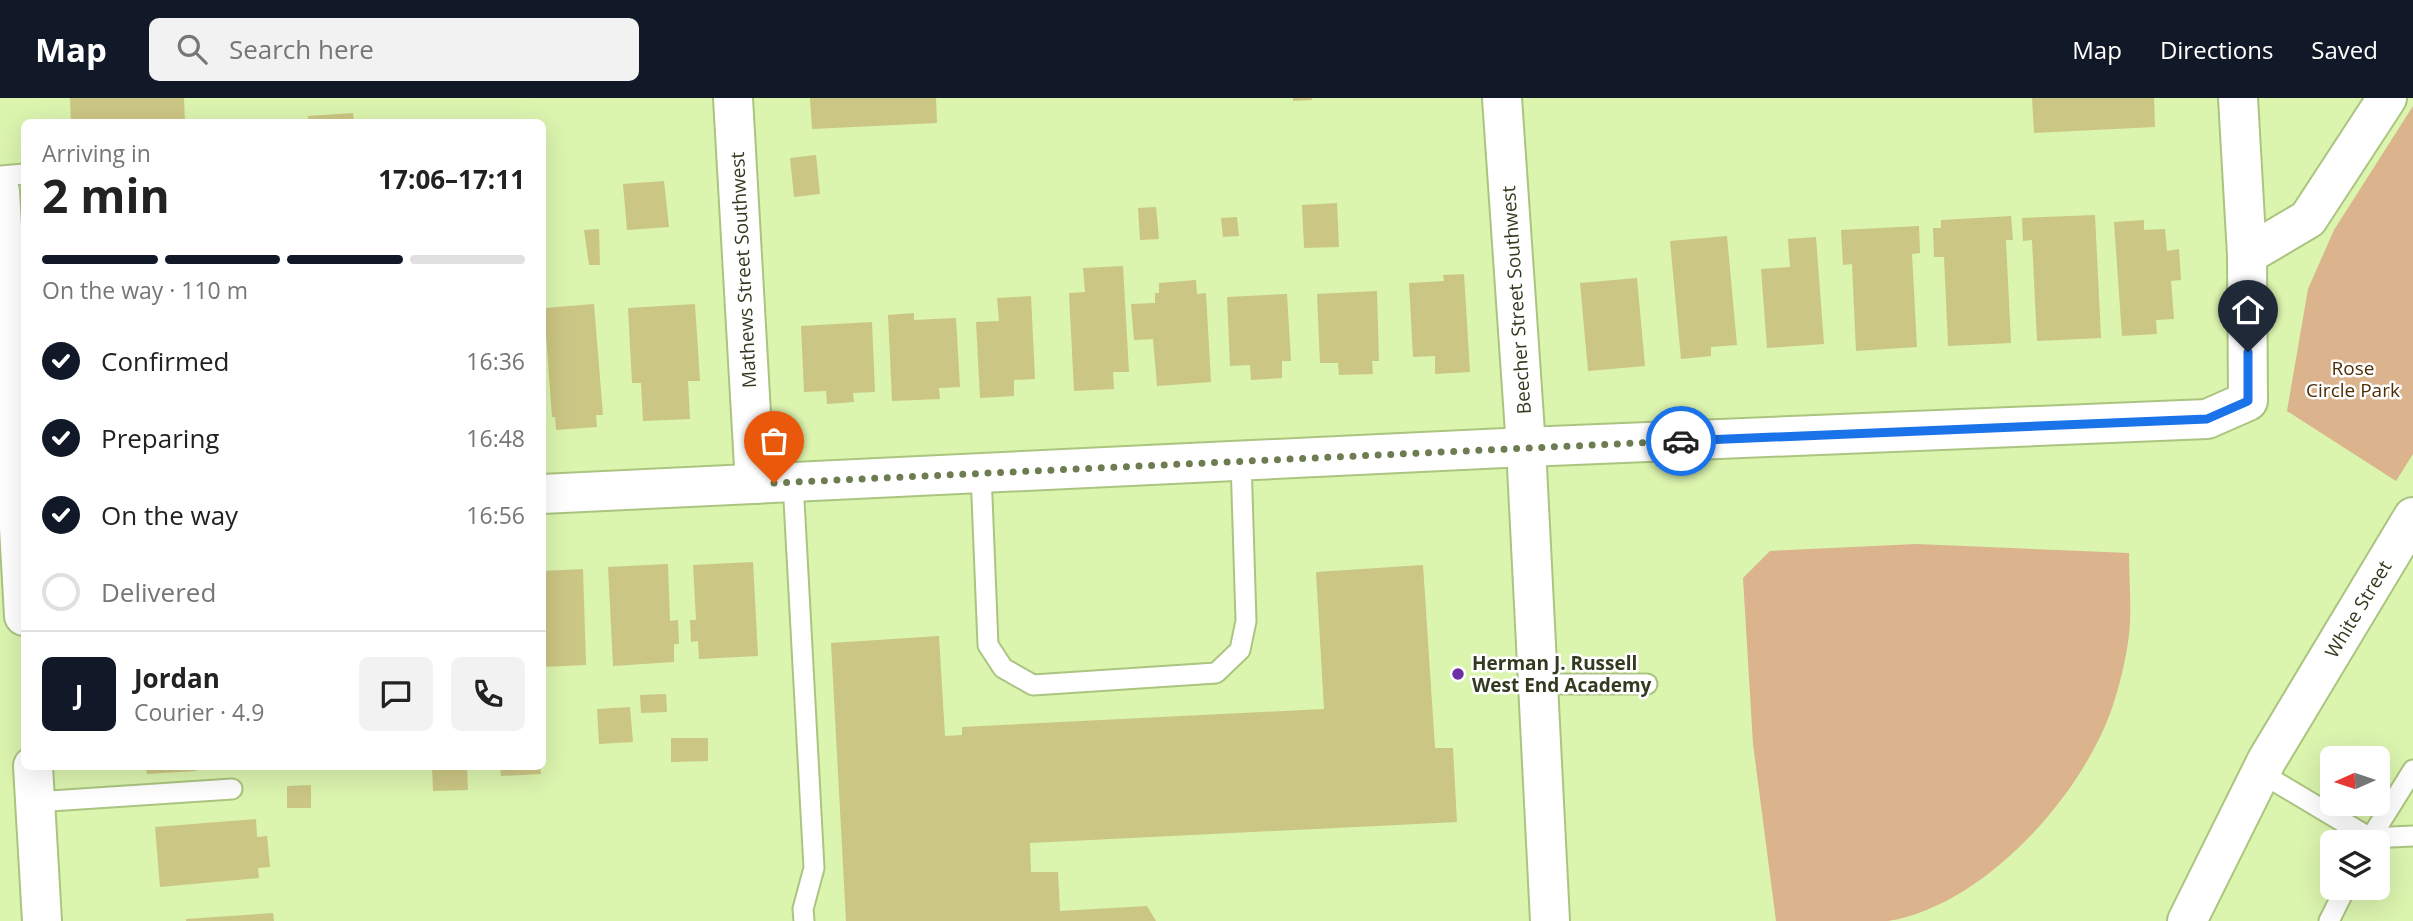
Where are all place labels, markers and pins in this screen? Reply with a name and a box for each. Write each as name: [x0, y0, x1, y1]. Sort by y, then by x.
pin: [2218, 280, 2278, 352]
pin: [744, 411, 804, 483]
place label: Herman J. Russell West End Academy: [1472, 650, 1652, 698]
marker: Herman J. Russell West End Academy: [1450, 666, 1466, 682]

